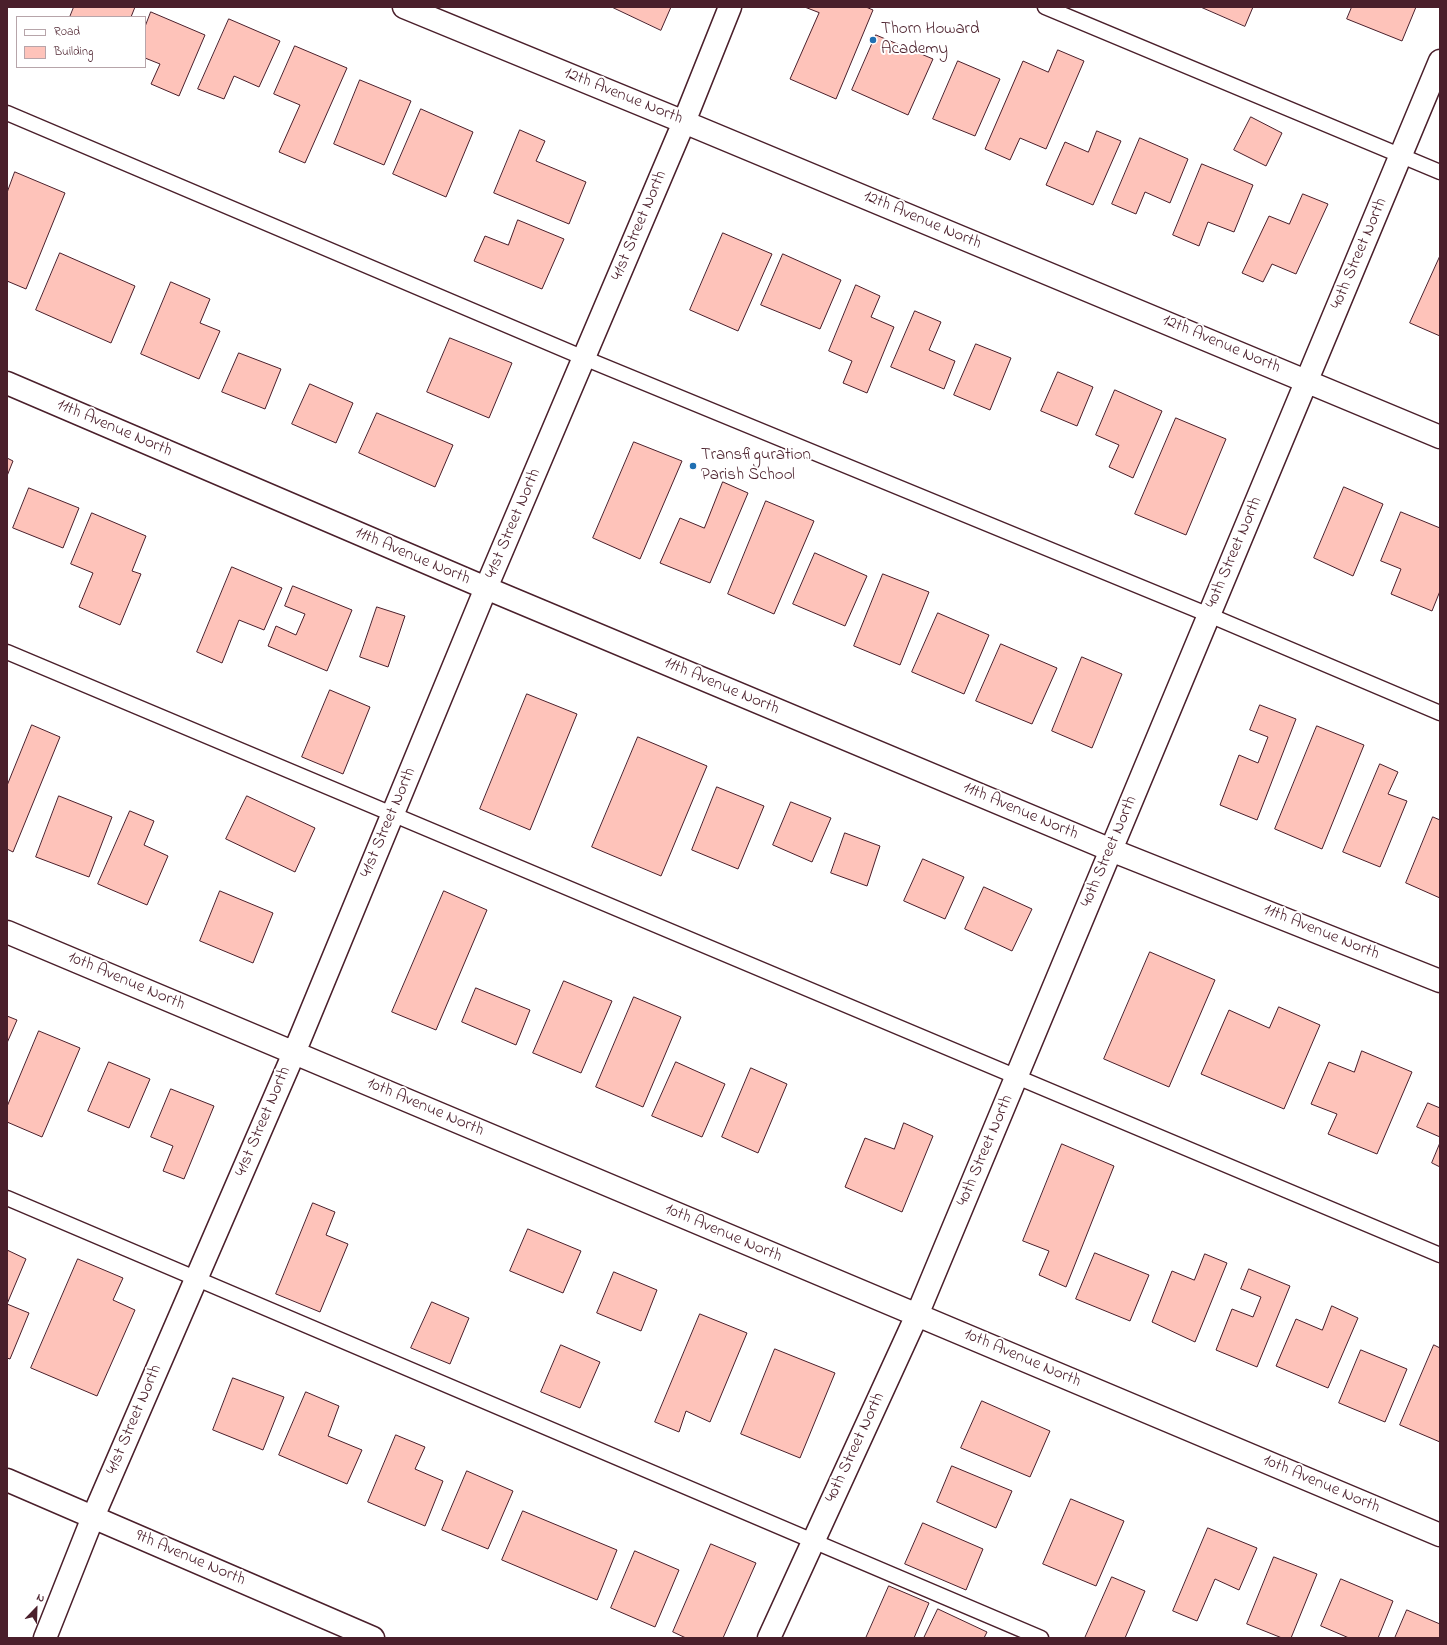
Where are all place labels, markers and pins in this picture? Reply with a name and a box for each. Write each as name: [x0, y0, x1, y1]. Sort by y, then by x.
place label: Thorn Howard Academy: [881, 20, 979, 60]
marker: Thorn Howard Academy: [868, 35, 878, 45]
place label: Transfiguration Parish School: [701, 446, 811, 486]
marker: Transfiguration Parish School: [688, 461, 698, 471]

